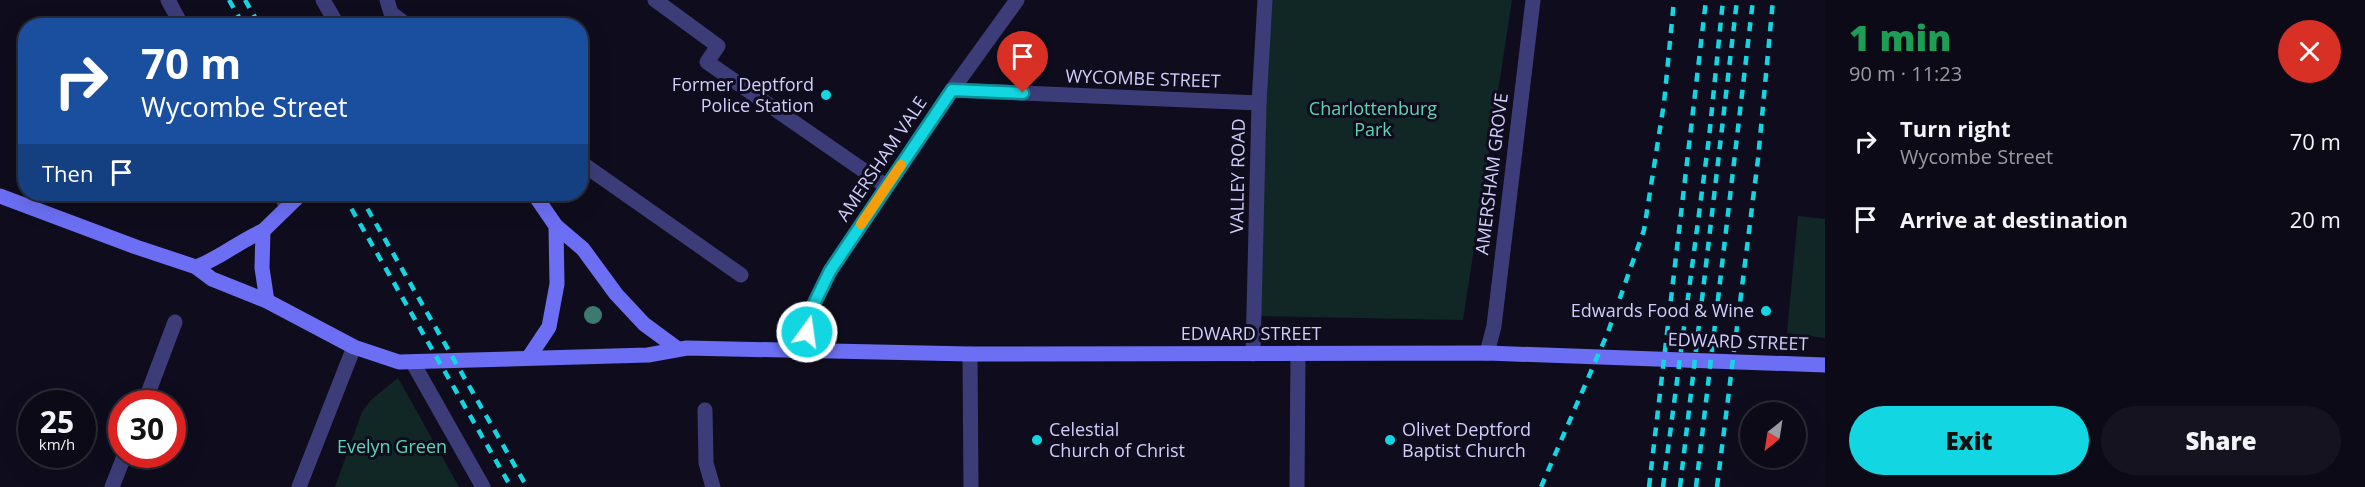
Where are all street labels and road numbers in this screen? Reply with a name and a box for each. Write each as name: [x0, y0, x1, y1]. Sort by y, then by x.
street label: WYCOMBE STREET: [1065, 63, 1221, 93]
street label: AMERSHAM VALE: [831, 91, 932, 226]
street label: AMERSHAM GROVE: [1469, 92, 1513, 256]
street label: VALLEY ROAD: [1224, 118, 1250, 234]
street label: EDWARD STREET: [1181, 321, 1321, 345]
street label: EDWARD STREET: [1667, 327, 1809, 355]

